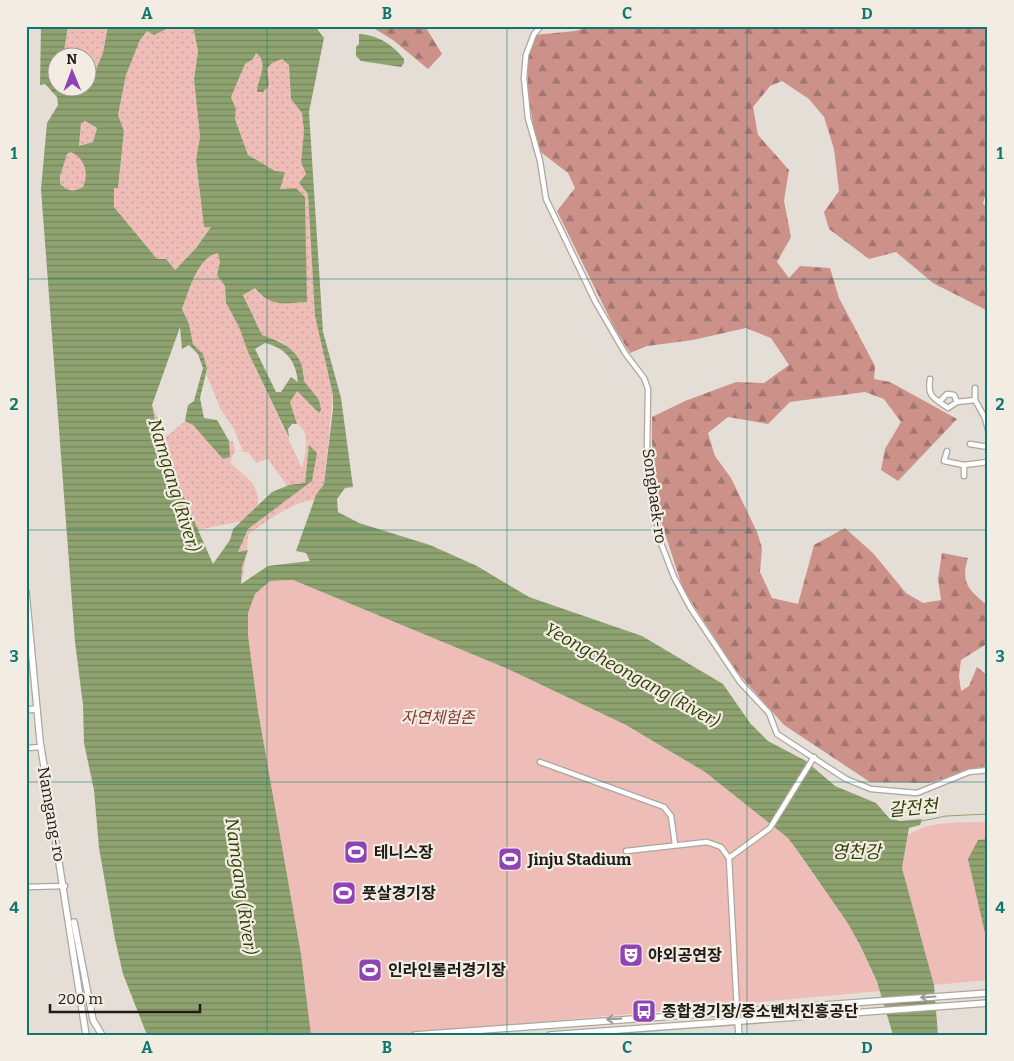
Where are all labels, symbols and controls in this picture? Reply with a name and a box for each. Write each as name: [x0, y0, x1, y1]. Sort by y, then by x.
text: A: [141, 4, 153, 23]
text: B: [382, 4, 392, 23]
text: C: [622, 4, 632, 23]
text: D: [861, 4, 873, 23]
north arrow: [48, 48, 98, 98]
text: N: [66, 51, 78, 68]
text: 1: [11, 144, 18, 163]
text: 1: [997, 144, 1004, 163]
text: 2: [9, 395, 19, 414]
text: 2: [995, 395, 1005, 414]
water label: Namgang (River): [143, 416, 205, 555]
street label: Songbaek-ro: [638, 447, 671, 545]
water label: Yeongcheongang (River): [541, 618, 724, 733]
text: 3: [9, 647, 19, 666]
text: 3: [995, 647, 1005, 666]
park label: 자연체험존: [401, 708, 476, 727]
street label: Namgang-ro: [34, 765, 69, 863]
water label: 갈전천: [887, 795, 941, 821]
water label: Namgang (River): [221, 816, 262, 956]
sports icon: 테니스장: [343, 839, 369, 865]
water label: 영천강: [831, 841, 883, 863]
place label: 테니스장: [374, 843, 433, 862]
sports icon: Jinju Stadium: [497, 846, 523, 872]
place label: Jinju Stadium: [527, 850, 632, 869]
sports icon: 풋살경기장: [331, 880, 357, 906]
place label: 풋살경기장: [362, 884, 436, 903]
text: 4: [9, 898, 19, 917]
text: 4: [995, 898, 1005, 917]
theatre icon: 야외공연장: [618, 942, 644, 968]
place label: 야외공연장: [648, 946, 722, 965]
sports icon: 인라인롤러경기장: [357, 957, 383, 983]
place label: 인라인롤러경기장: [388, 961, 506, 980]
scale bar: [50, 981, 200, 1013]
text: 200 m: [58, 990, 103, 1008]
one-way arrow: [920, 993, 936, 1002]
bus stop icon: 종합경기장/중소벤처진흥공단: [631, 998, 657, 1024]
place label: 종합경기장/중소벤처진흥공단: [662, 1002, 859, 1021]
one-way arrow: [606, 1015, 622, 1024]
text: A: [141, 1038, 153, 1057]
text: B: [382, 1038, 392, 1057]
text: C: [622, 1038, 632, 1057]
text: D: [861, 1038, 873, 1057]

